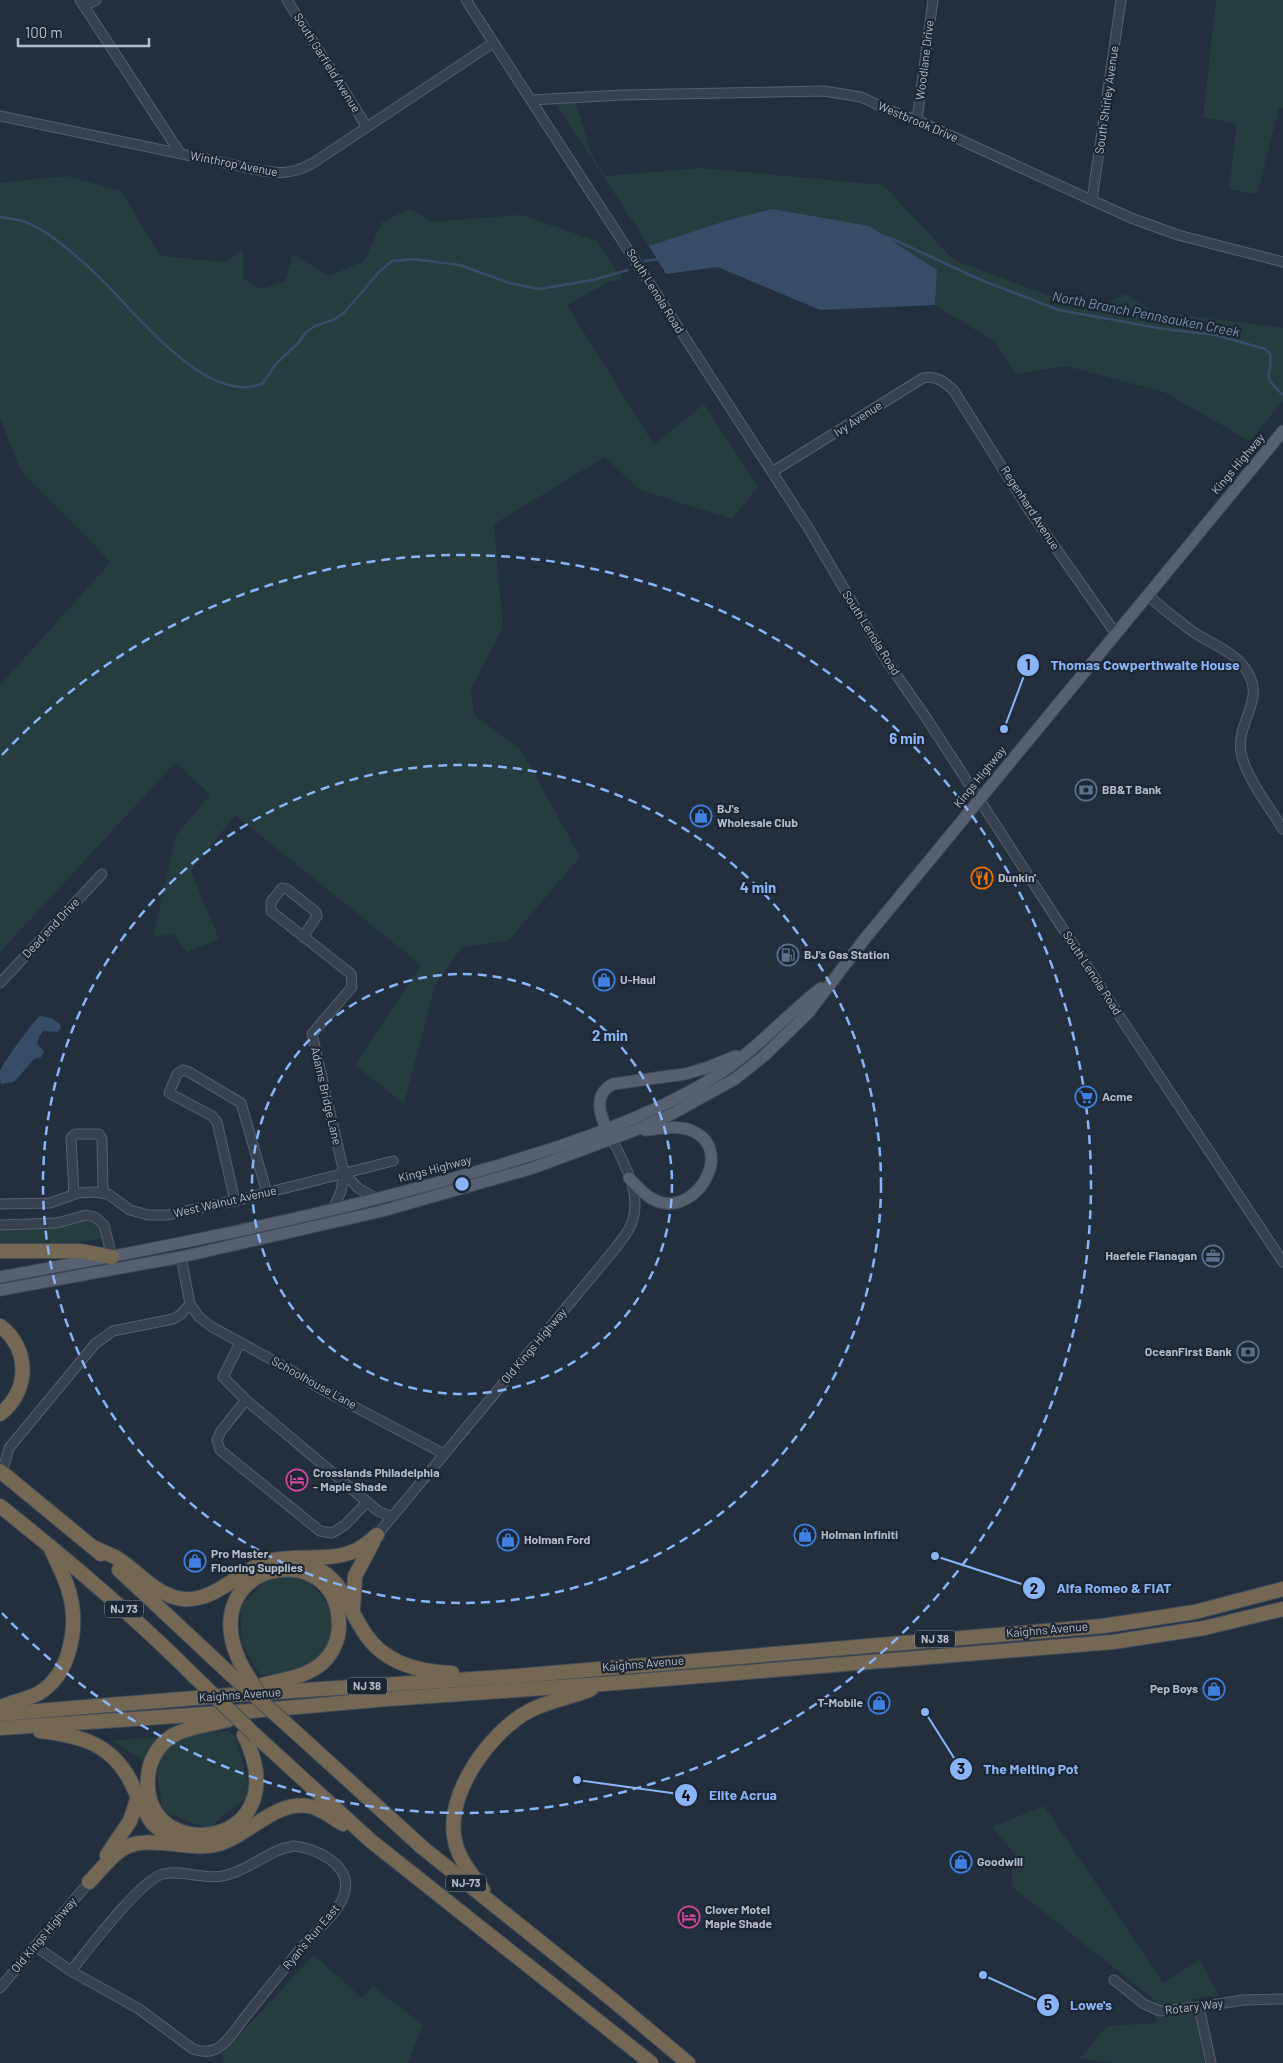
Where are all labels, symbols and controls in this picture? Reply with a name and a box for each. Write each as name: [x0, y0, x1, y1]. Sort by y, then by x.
street label: South Garfield Avenue: [292, 10, 364, 115]
scale bar: [18, 15, 149, 47]
street label: Woodlane Drive: [912, 19, 936, 101]
text: 100 m: [25, 23, 63, 41]
street label: South Shirley Avenue: [1091, 45, 1121, 155]
street label: Westbrook Drive: [876, 98, 960, 144]
street label: Winthrop Avenue: [189, 148, 279, 178]
street label: South Lenola Road: [624, 246, 688, 335]
water label: North Branch Pennsauken Creek: [1051, 287, 1242, 340]
street label: Ivy Avenue: [831, 397, 884, 439]
street label: Kings Highway: [1208, 430, 1267, 497]
street label: Regenhard Avenue: [999, 463, 1063, 552]
street label: South Lenola Road: [840, 588, 904, 677]
callout: Thomas Cowperthwaite House: [1015, 650, 1249, 679]
text: 1: [1025, 655, 1031, 673]
text: Thomas Cowperthwaite House: [1050, 656, 1240, 673]
text: 6 min: [889, 729, 925, 747]
street label: Kings Highway: [950, 742, 1009, 810]
bank icon: BB&T Bank: [1074, 778, 1098, 802]
place label: BB&T Bank: [1102, 782, 1162, 796]
place label: BJ's Wholesale Club: [717, 801, 798, 829]
shop icon: BJ's Wholesale Club: [689, 804, 713, 828]
restaurant icon: Dunkin': [970, 866, 994, 890]
place label: Dunkin': [998, 870, 1036, 884]
text: 4 min: [740, 878, 776, 896]
street label: Dead end Drive: [19, 894, 82, 960]
street label: South Lenola Road: [1061, 928, 1125, 1017]
fuel station icon: BJ's Gas Station: [776, 943, 800, 967]
place label: BJ's Gas Station: [804, 947, 889, 961]
shop icon: U-Haul: [592, 968, 616, 992]
place label: U-Haul: [620, 972, 656, 986]
text: 2 min: [592, 1026, 628, 1044]
street label: Adams Bridge Lane: [309, 1045, 345, 1146]
supermarket icon: Acme: [1074, 1085, 1098, 1109]
place label: Acme: [1102, 1089, 1133, 1103]
street label: Kings Highway: [397, 1151, 473, 1185]
centre of rings: [453, 1175, 471, 1193]
street label: West Walnut Avenue: [172, 1182, 278, 1220]
office icon: Haefele Flanagan: [1201, 1244, 1225, 1268]
place label: Haefele Flanagan: [1106, 1248, 1197, 1262]
street label: Old Kings Highway: [498, 1304, 569, 1386]
bank icon: OceanFirst Bank: [1236, 1340, 1260, 1364]
place label: OceanFirst Bank: [1145, 1344, 1233, 1358]
street label: Schoolhouse Lane: [269, 1353, 359, 1411]
place label: Crosslands Philadelphia - Maple Shade: [313, 1465, 439, 1493]
hotel icon: Crosslands Philadelphia - Maple Shade: [285, 1468, 309, 1492]
shop icon: Holman Infiniti: [793, 1523, 817, 1547]
place label: Holman Infiniti: [821, 1527, 898, 1541]
shop icon: Holman Ford: [496, 1528, 520, 1552]
place label: Holman Ford: [524, 1532, 591, 1546]
place label: Pro Master Flooring Supplies: [211, 1546, 303, 1574]
shop icon: Pro Master Flooring Supplies: [183, 1549, 207, 1573]
callout: Alfa Romeo & FIAT: [1021, 1574, 1181, 1603]
text: 2: [1030, 1579, 1038, 1597]
text: Alfa Romeo & FIAT: [1056, 1579, 1172, 1596]
road number: NJ 73: [105, 1600, 143, 1618]
street label: Kaighns Avenue: [1005, 1618, 1088, 1640]
road number: NJ 38: [915, 1630, 955, 1648]
street label: Kaighns Avenue: [601, 1652, 684, 1674]
shop icon: Pep Boys: [1202, 1677, 1226, 1701]
road number: NJ 38: [347, 1678, 387, 1694]
place label: Pep Boys: [1150, 1681, 1198, 1695]
street label: Kaighns Avenue: [198, 1684, 281, 1704]
shop icon: T-Mobile: [867, 1691, 891, 1715]
place label: T-Mobile: [817, 1695, 863, 1709]
callout: The Melting Pot: [949, 1754, 1089, 1783]
text: 3: [957, 1759, 965, 1777]
text: The Melting Pot: [983, 1760, 1079, 1777]
callout: Elite Acrua: [674, 1781, 787, 1810]
text: 4: [681, 1786, 691, 1804]
text: Elite Acrua: [709, 1786, 777, 1803]
shop icon: Goodwill: [949, 1850, 973, 1874]
place label: Goodwill: [977, 1854, 1023, 1868]
road number: NJ-73: [446, 1875, 486, 1892]
street label: Old Kings Highway: [8, 1893, 79, 1975]
street label: Ryan's Run East: [279, 1901, 341, 1972]
place label: Clover Motel Maple Shade: [705, 1902, 772, 1930]
hotel icon: Clover Motel Maple Shade: [677, 1905, 701, 1929]
callout: Lowe's: [1035, 1991, 1122, 2020]
text: 5: [1044, 1995, 1052, 2013]
street label: Rotary Way: [1164, 1995, 1224, 2017]
text: Lowe's: [1070, 1996, 1112, 2013]

